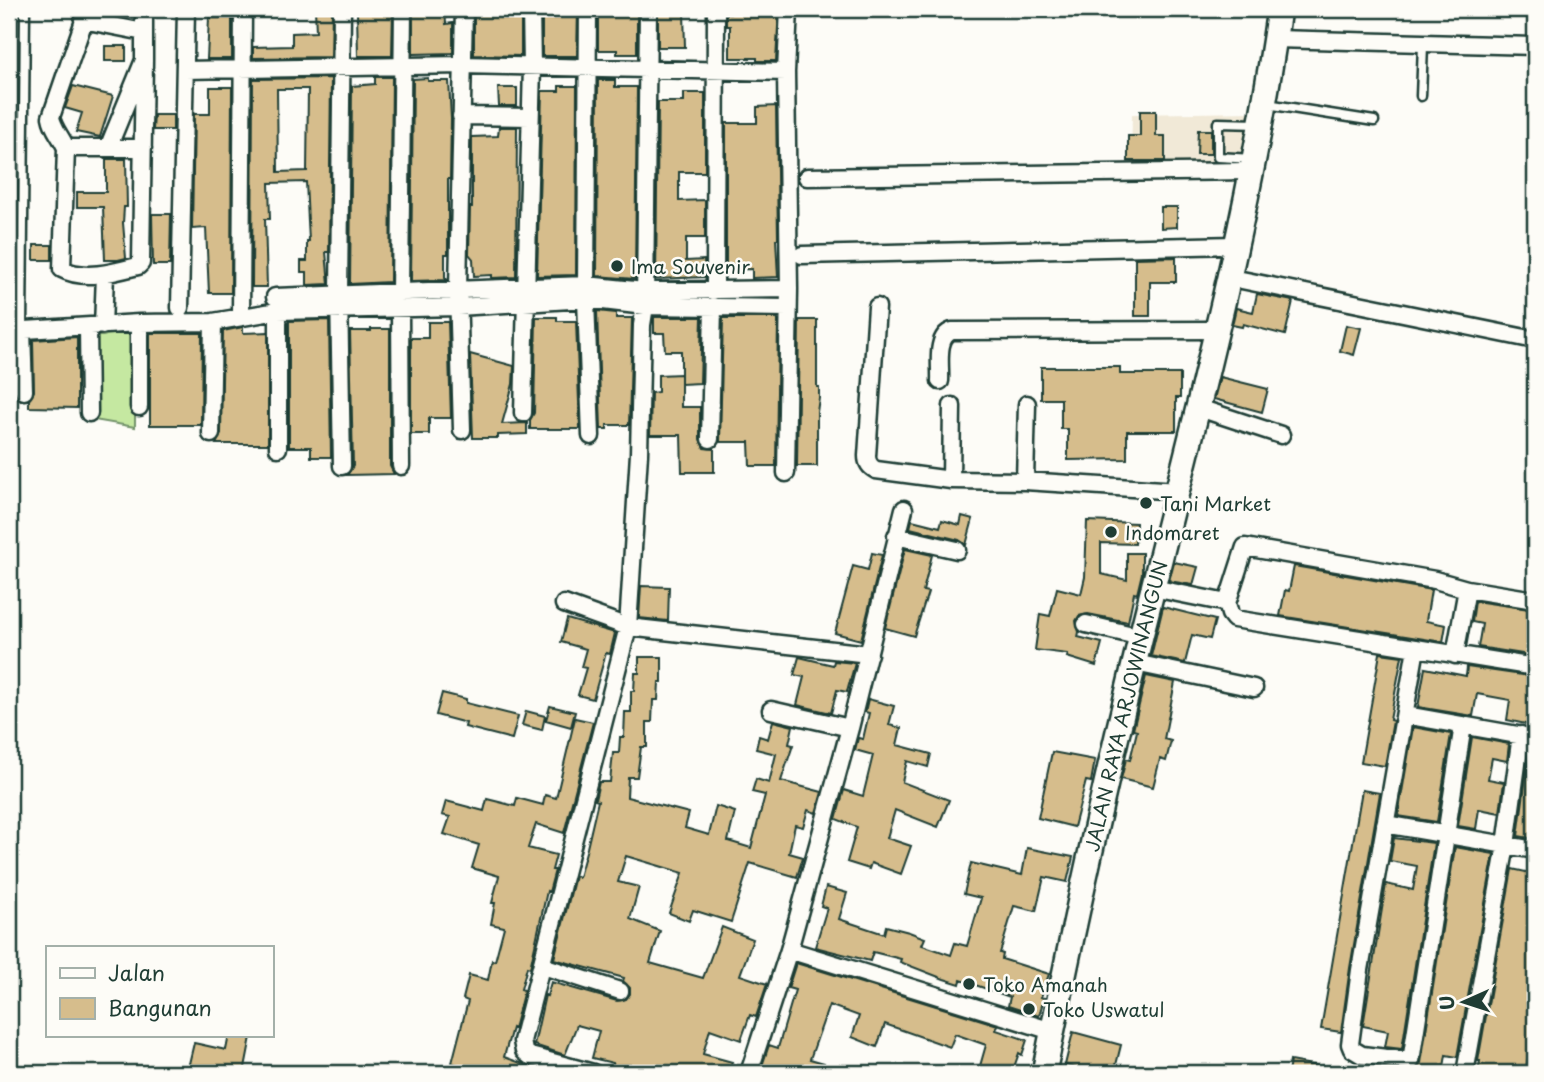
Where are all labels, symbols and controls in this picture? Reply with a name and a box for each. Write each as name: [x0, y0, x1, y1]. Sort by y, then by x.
place label: Ima Souvenir: [631, 252, 750, 280]
marker: Ima Souvenir: [609, 258, 625, 274]
place label: Tani Market: [1160, 489, 1271, 517]
marker: Tani Market: [1138, 495, 1154, 511]
place label: Indomaret: [1125, 518, 1220, 546]
marker: Indomaret: [1103, 524, 1119, 540]
street label: JALAN RAYA ARJOWINANGUN: [1077, 557, 1173, 854]
legend: [46, 946, 273, 1036]
text: Jalan: [108, 956, 165, 988]
north arrow: [1428, 967, 1498, 1036]
place label: Toko Amanah: [983, 970, 1108, 998]
marker: Toko Amanah: [961, 976, 977, 992]
text: Bangunan: [108, 991, 212, 1023]
place label: Toko Uswatul: [1043, 995, 1164, 1023]
text: U: [1432, 995, 1460, 1011]
marker: Toko Uswatul: [1021, 1001, 1037, 1017]

